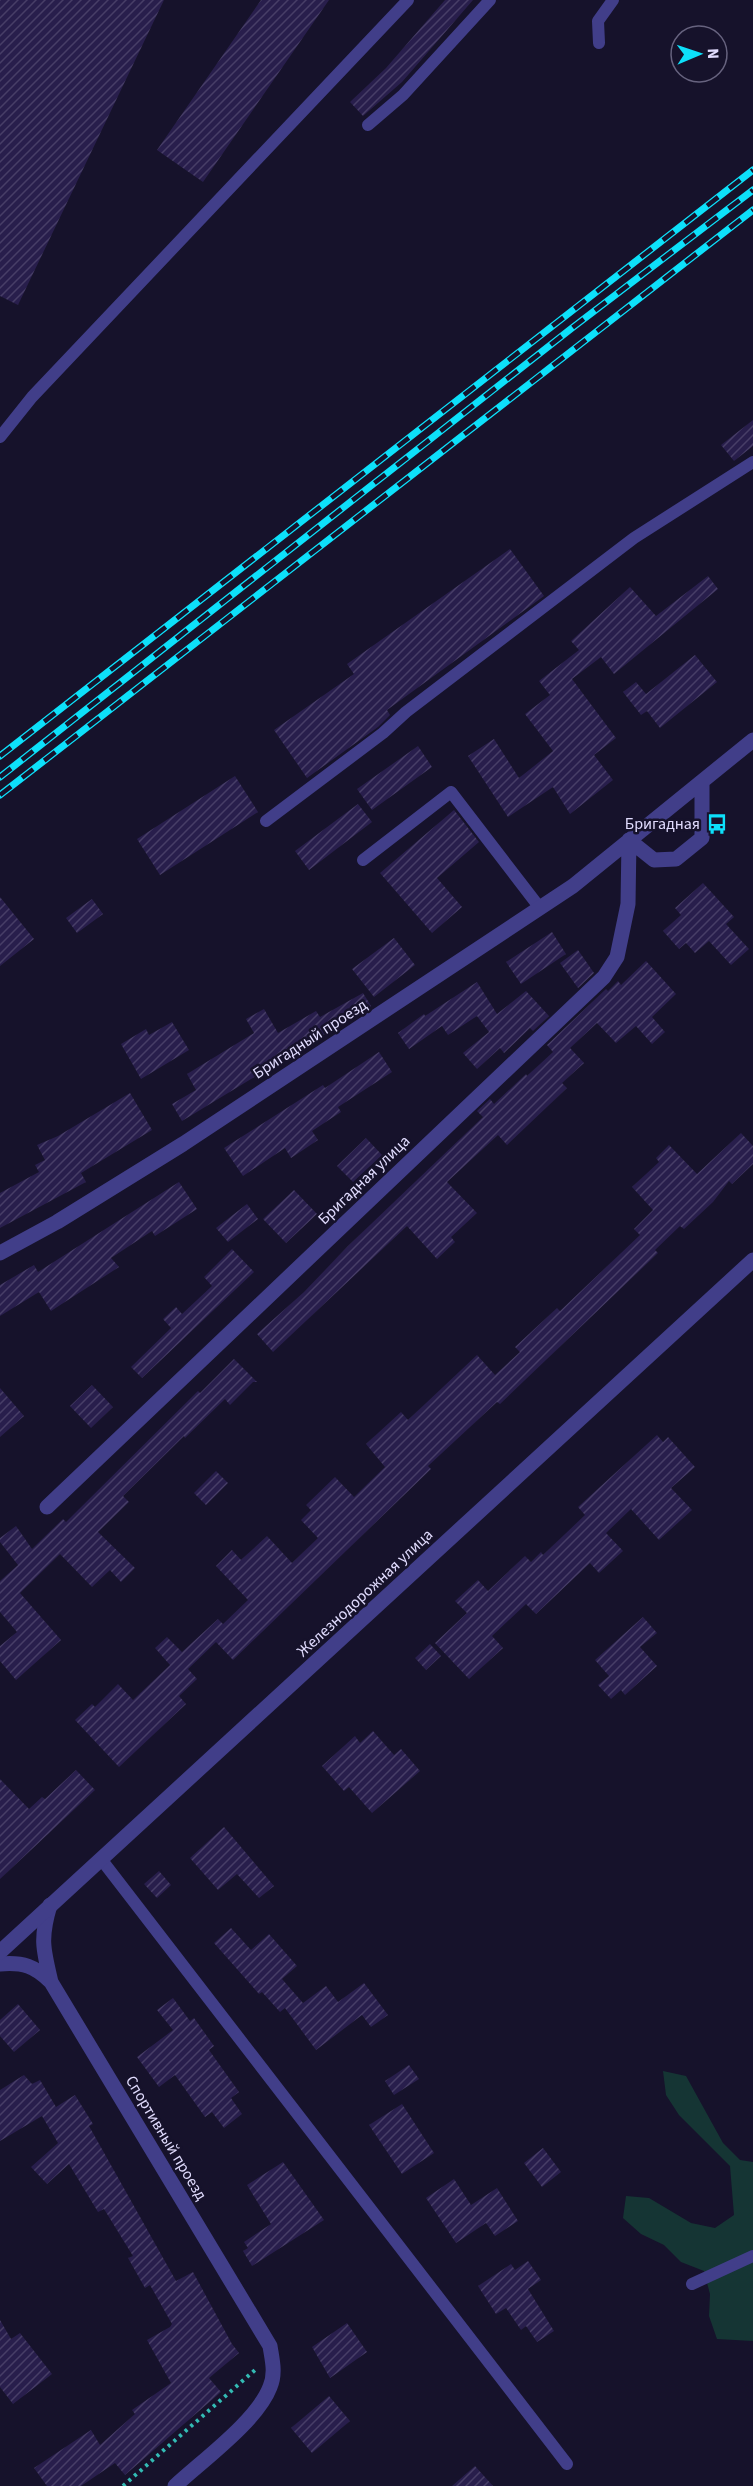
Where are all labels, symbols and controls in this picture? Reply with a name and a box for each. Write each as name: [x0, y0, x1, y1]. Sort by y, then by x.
north arrow: [669, 24, 729, 84]
text: N: [702, 48, 724, 59]
bus stop icon: Бригадная: [705, 812, 729, 836]
place label: Бригадная: [625, 813, 700, 835]
street label: Бригадный проезд: [249, 994, 372, 1084]
street label: Бригадная улица: [313, 1130, 415, 1230]
street label: Железнодорожная улица: [292, 1524, 438, 1662]
street label: Спортивный проезд: [120, 2071, 212, 2205]

